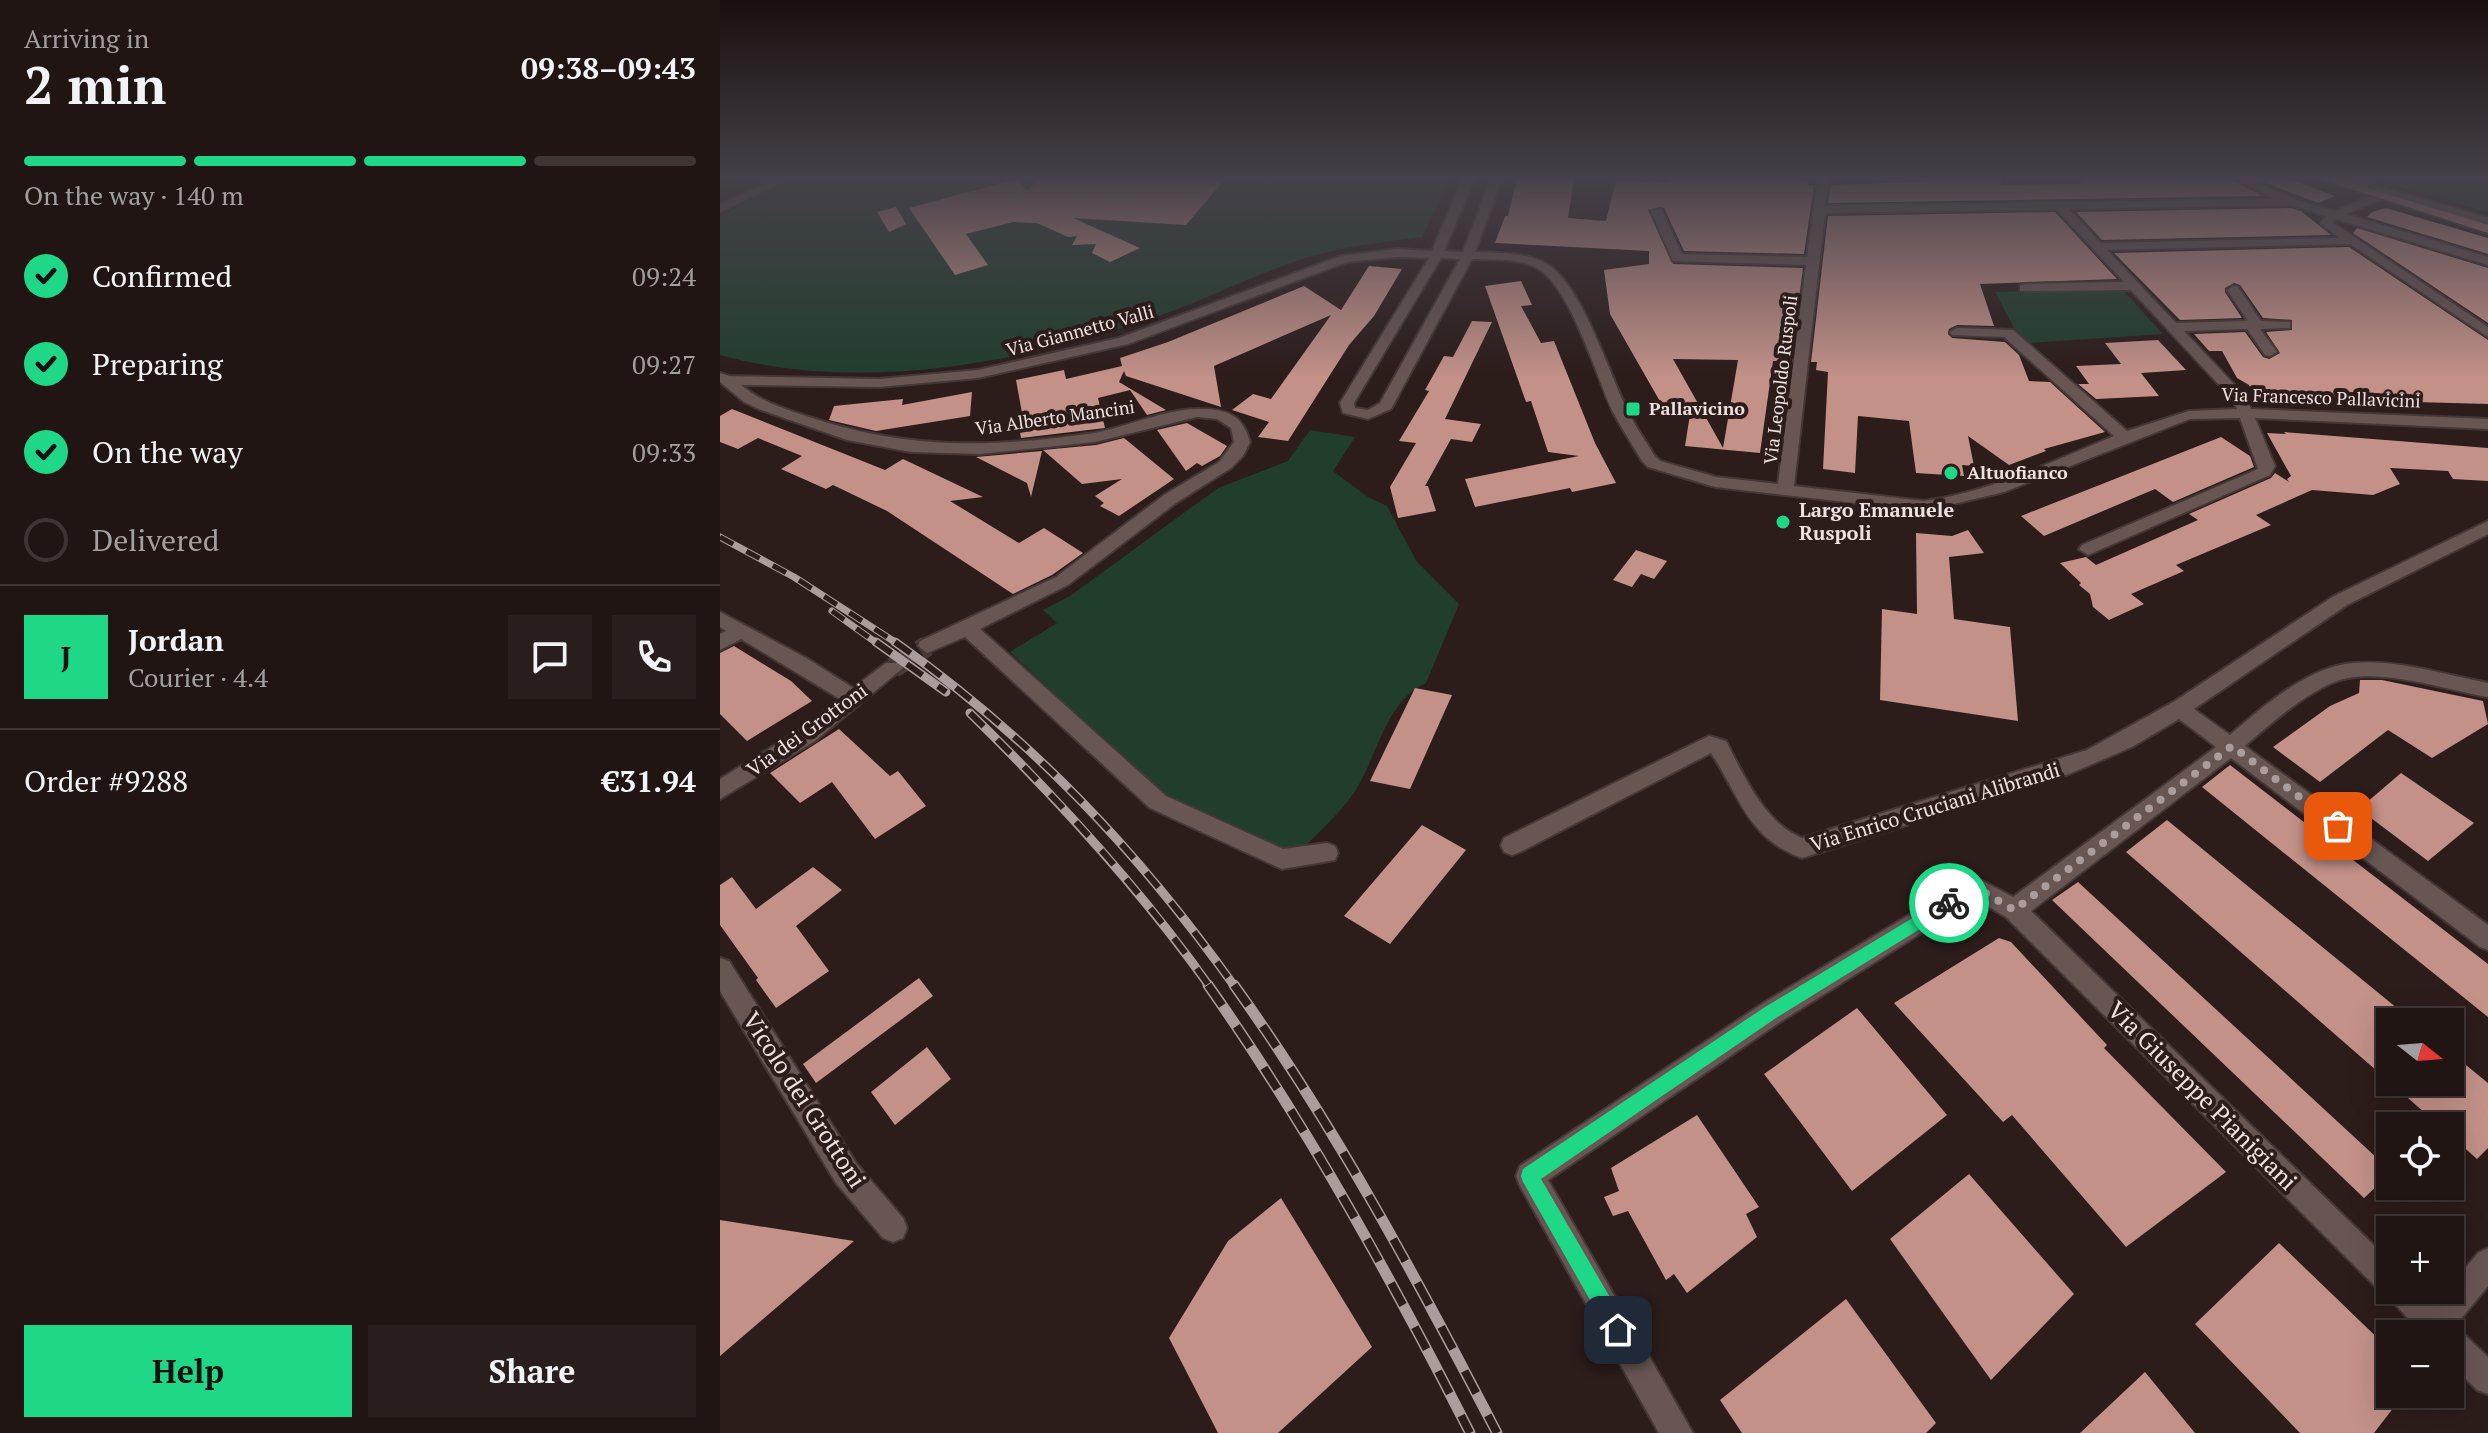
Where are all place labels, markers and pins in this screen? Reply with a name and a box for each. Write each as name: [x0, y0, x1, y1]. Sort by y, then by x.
place label: Pallavicino: [1649, 396, 1745, 420]
marker: Pallavicino: [1624, 400, 1642, 418]
place label: Altuofianco: [1967, 460, 2068, 484]
marker: Altuofianco: [1942, 464, 1960, 482]
place label: Largo Emanuele Ruspoli: [1799, 496, 1954, 546]
marker: Largo Emanuele Ruspoli: [1774, 513, 1792, 531]
pin: [2304, 792, 2372, 860]
pin: [1584, 1296, 1652, 1364]

